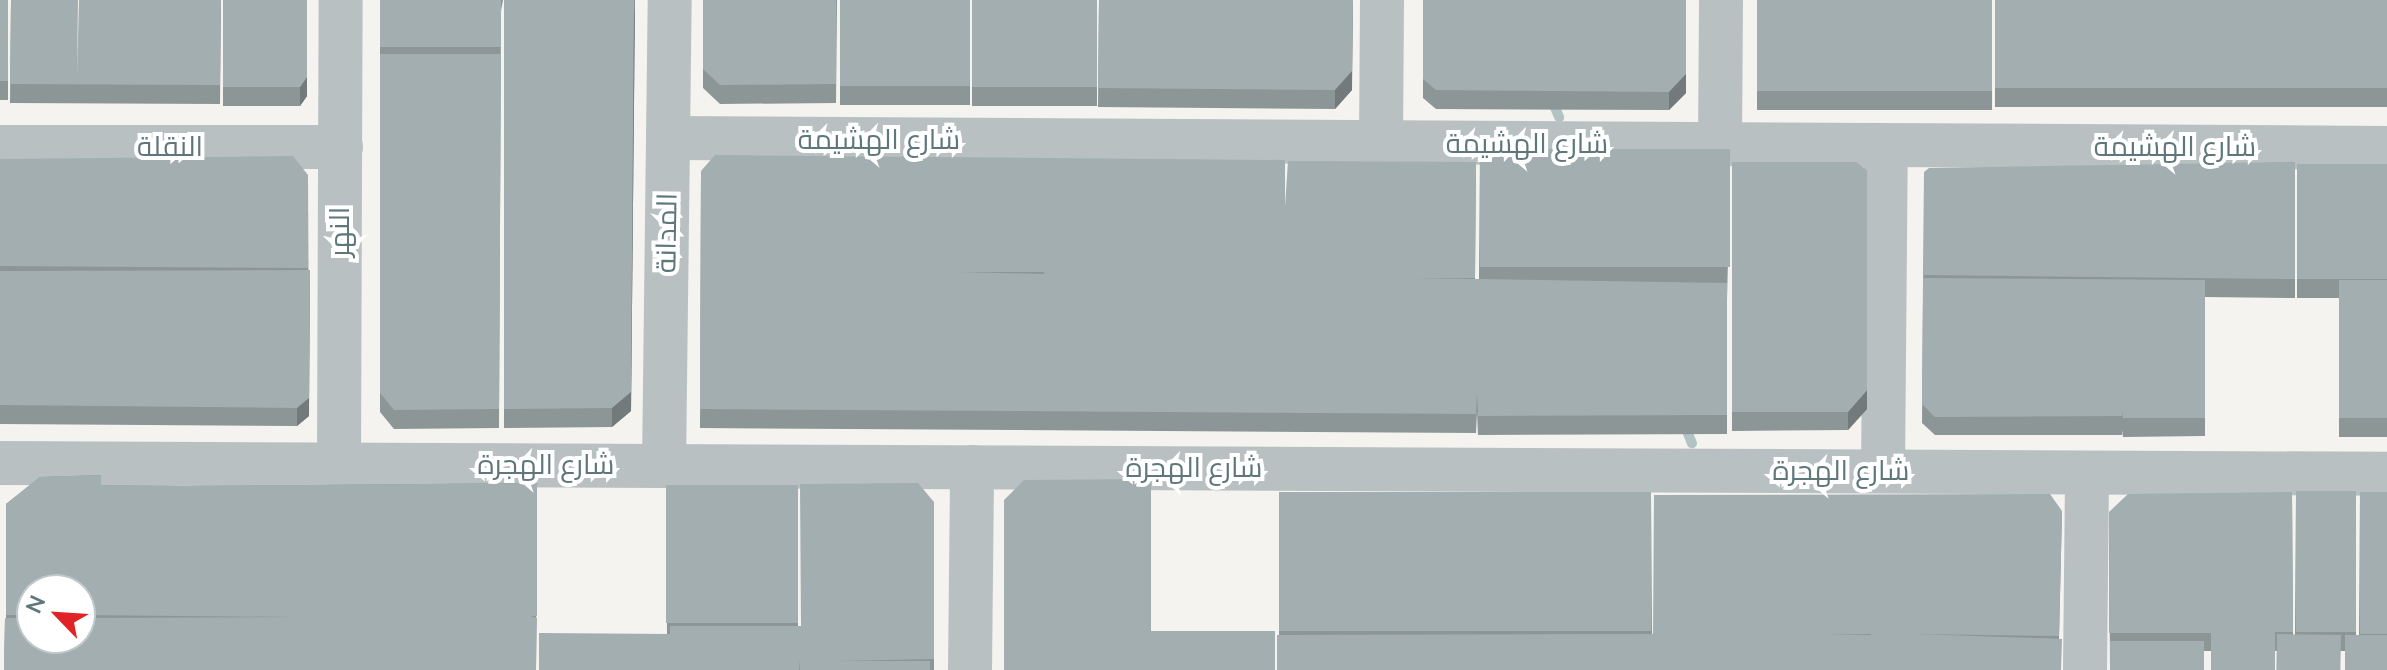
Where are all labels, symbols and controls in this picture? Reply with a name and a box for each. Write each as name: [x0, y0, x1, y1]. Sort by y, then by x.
street label: شارع الهشيمة: [798, 123, 960, 157]
street label: شارع الهشيمة: [1446, 127, 1608, 161]
street label: النقلة: [137, 130, 203, 164]
street label: شارع الهشيمة: [2094, 130, 2256, 164]
street label: المدانة: [650, 193, 684, 273]
street label: النهر: [323, 207, 357, 257]
street label: شارع الهجرة: [478, 448, 614, 482]
street label: شارع الهجرة: [1126, 451, 1262, 485]
street label: شارع الهجرة: [1773, 454, 1909, 488]
north arrow: [16, 574, 96, 654]
text: N: [19, 591, 53, 619]

